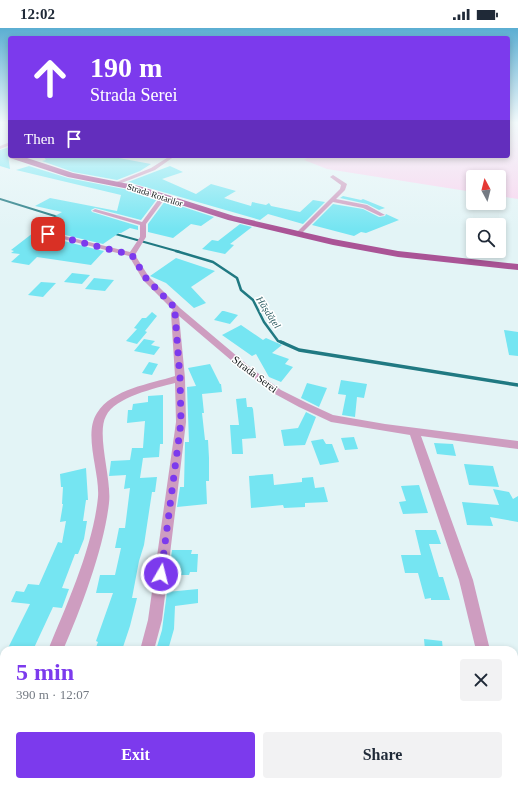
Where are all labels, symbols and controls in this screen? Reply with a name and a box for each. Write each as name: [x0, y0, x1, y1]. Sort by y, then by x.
text: 12:02: [20, 6, 55, 22]
icon: ahead: [24, 52, 76, 104]
text: 190 m: [90, 52, 162, 83]
text: Strada Serei: [90, 85, 177, 105]
icon: arrive: [63, 128, 85, 150]
text: Then: [24, 131, 55, 147]
north arrow: [466, 170, 506, 210]
map controls: [466, 170, 506, 258]
street label: Strada Rotarilor: [126, 181, 184, 209]
pin: [31, 217, 65, 251]
button: search: [466, 218, 506, 258]
icon: arrive: [37, 223, 59, 245]
water label: Hășdățel: [254, 293, 283, 331]
street label: Strada Serei: [230, 353, 280, 395]
position arrow: [140, 553, 182, 595]
text: 5 min: [16, 659, 74, 685]
button: close: [460, 659, 502, 701]
text: 390 m · 12:07: [16, 687, 89, 702]
button: Exit: [16, 732, 255, 778]
button: Share: [263, 732, 502, 778]

